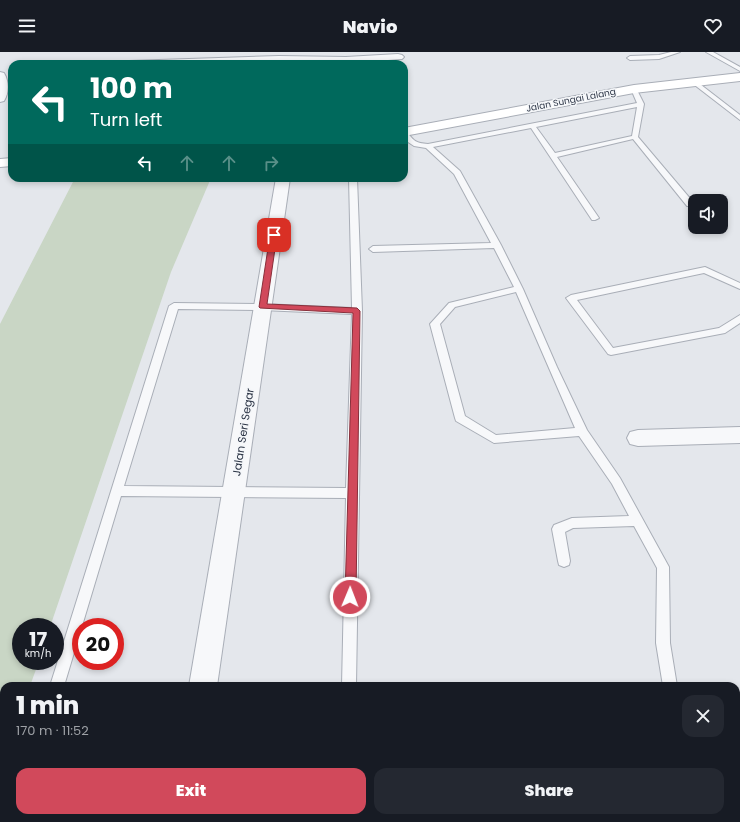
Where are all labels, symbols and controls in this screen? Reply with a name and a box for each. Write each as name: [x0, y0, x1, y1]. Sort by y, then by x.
text: Navio: [343, 14, 397, 39]
icon: menu: [16, 15, 38, 37]
icon: heart: [702, 15, 724, 37]
text: 100 m: [90, 69, 173, 108]
icon: left: [24, 76, 76, 128]
street label: Jalan Sungai Lalang: [525, 85, 617, 115]
text: Turn left: [90, 107, 162, 132]
icon: left: [134, 152, 156, 174]
icon: ahead: [176, 152, 198, 174]
icon: ahead: [218, 152, 240, 174]
icon: right: [260, 152, 282, 174]
map controls: [688, 194, 728, 234]
button: sound: [688, 194, 728, 234]
pin: [257, 218, 291, 252]
icon: arrive: [263, 224, 285, 246]
street label: Jalan Seri Segar: [228, 387, 258, 477]
position arrow: [329, 576, 371, 618]
speed limit sign: 20: [72, 618, 124, 670]
text: 17: [29, 625, 47, 653]
text: km/h: [25, 646, 51, 661]
text: 1 min: [16, 689, 79, 722]
button: close: [682, 695, 724, 737]
text: 170 m · 11:52: [16, 721, 89, 740]
button: Exit: [16, 768, 366, 814]
button: Share: [374, 768, 724, 814]

